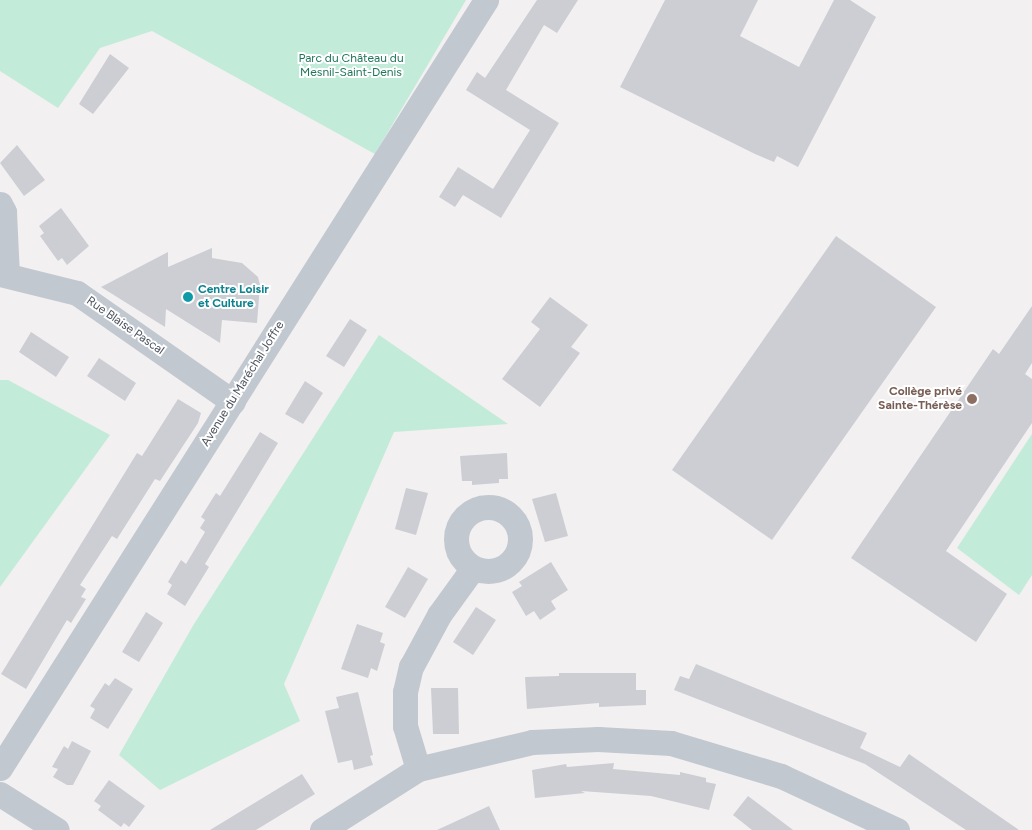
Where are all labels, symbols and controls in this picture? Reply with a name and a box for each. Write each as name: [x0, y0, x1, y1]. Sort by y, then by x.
park label: Parc du Château du Mesnil-Saint-Denis: [298, 52, 404, 80]
place label: Centre Loisir et Culture: [198, 283, 269, 311]
marker: Centre Loisir et Culture: [182, 291, 194, 303]
street label: Rue Blaise Pascal: [83, 294, 167, 358]
street label: Avenue du Maréchal Joffre: [199, 319, 287, 449]
place label: Collège privé Sainte-Thérèse: [878, 385, 962, 413]
marker: Collège privé Sainte-Thérèse: [966, 393, 978, 405]

